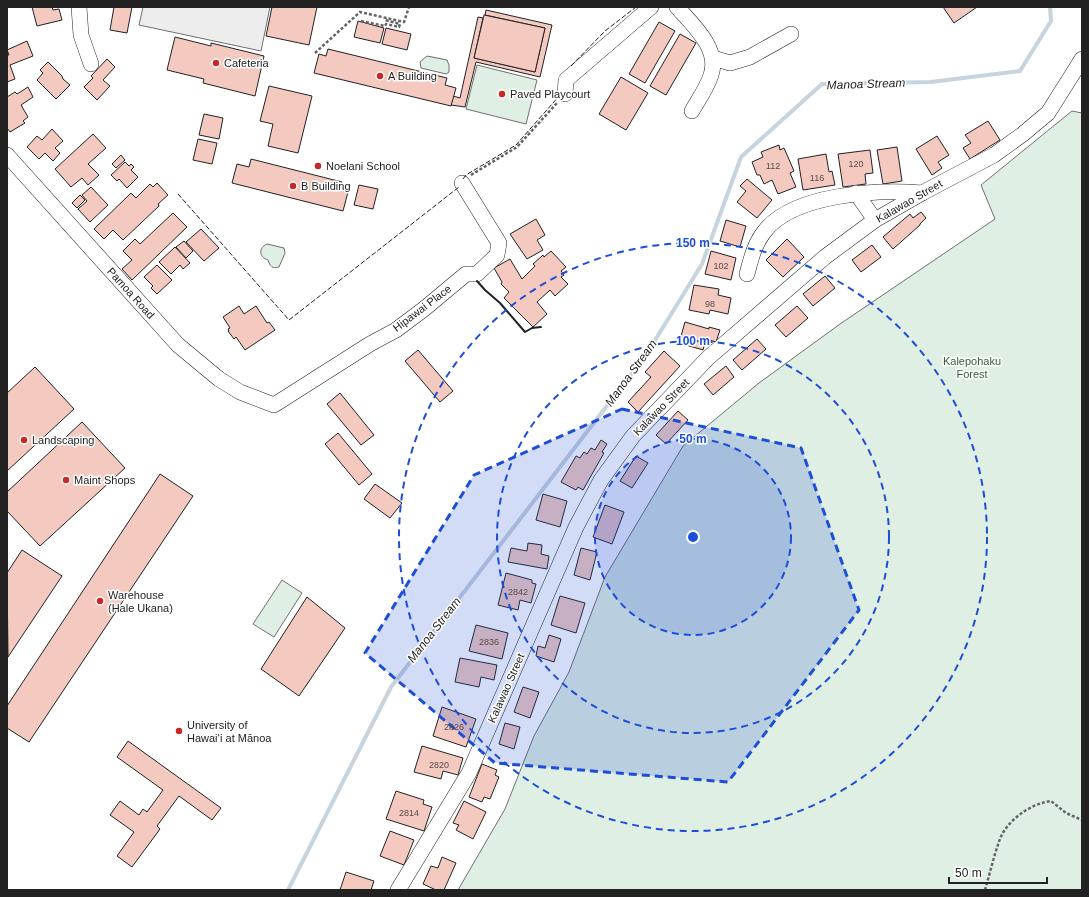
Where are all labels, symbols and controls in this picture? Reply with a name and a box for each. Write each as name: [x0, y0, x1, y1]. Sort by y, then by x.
place label: Cafeteria: [224, 57, 270, 69]
marker: Cafeteria: [211, 58, 221, 68]
place label: A Building: [388, 70, 437, 82]
marker: A Building: [375, 71, 385, 81]
water label: Manoa Stream: [826, 76, 906, 92]
place label: Paved Playcourt: [510, 88, 590, 100]
marker: Paved Playcourt: [497, 89, 507, 99]
house number: 120: [848, 159, 864, 169]
place label: Noelani School: [326, 160, 400, 172]
marker: Noelani School: [313, 161, 323, 171]
house number: 112: [766, 161, 780, 171]
house number: 116: [810, 173, 824, 183]
street label: Kalawao Street: [874, 177, 944, 225]
place label: B Building: [301, 180, 351, 192]
marker: B Building: [288, 181, 298, 191]
text: 150 m: [676, 236, 710, 250]
house number: 102: [713, 261, 729, 271]
street label: Pamoa Road: [105, 265, 157, 321]
street label: Hipawai Place: [391, 282, 453, 334]
house number: 98: [705, 299, 715, 309]
text: 100 m: [676, 334, 710, 348]
water label: Manoa Stream: [602, 337, 660, 409]
park label: Kalepohaku Forest: [943, 355, 1001, 380]
street label: Kalawao Street: [631, 376, 691, 438]
text: 50 m: [679, 432, 707, 446]
place label: Landscaping: [32, 434, 94, 446]
marker: Landscaping: [19, 435, 29, 445]
place label: Maint Shops: [74, 474, 136, 486]
marker: Maint Shops: [61, 475, 71, 485]
centre of rings: [686, 530, 700, 544]
house number: 2842: [508, 587, 528, 597]
place label: Warehouse (Hale Ukana): [108, 589, 173, 614]
water label: Manoa Stream: [404, 595, 464, 665]
marker: Warehouse (Hale Ukana): [95, 596, 105, 606]
house number: 2836: [479, 637, 499, 647]
street label: Kalawao Street: [485, 651, 527, 725]
place label: University of Hawaiʻi at Mānoa: [187, 719, 272, 744]
house number: 2826: [444, 722, 464, 732]
marker: University of Hawaiʻi at Mānoa: [174, 726, 184, 736]
house number: 2820: [429, 760, 449, 770]
house number: 2814: [399, 808, 419, 818]
scale bar: [949, 859, 1047, 885]
text: 50 m: [955, 866, 982, 880]

